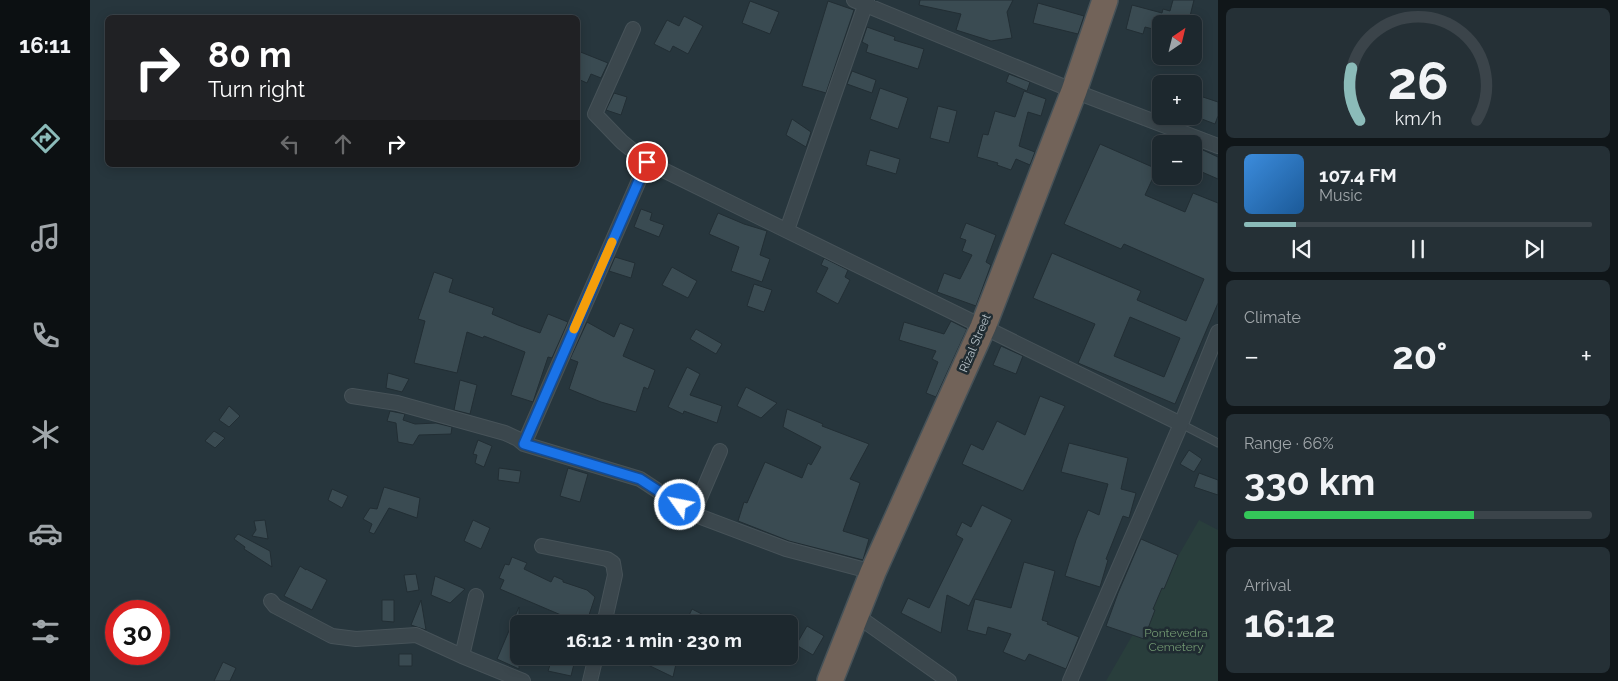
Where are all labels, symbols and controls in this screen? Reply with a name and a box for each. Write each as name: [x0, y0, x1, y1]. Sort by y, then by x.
north arrow: [1152, 15, 1202, 65]
map controls: [1152, 15, 1202, 185]
text: 16:11: [19, 32, 71, 58]
text: 80 m: [208, 34, 292, 75]
icon: right: [125, 35, 190, 100]
text: 26: [1388, 50, 1448, 111]
button: +: [1152, 75, 1202, 125]
text: Turn right: [208, 76, 305, 102]
text: km/h: [1394, 108, 1442, 129]
icon: directions: [28, 121, 63, 156]
icon: left: [276, 130, 304, 158]
icon: ahead: [329, 130, 357, 158]
icon: right: [382, 130, 410, 158]
button: −: [1152, 135, 1202, 185]
pin: [626, 141, 668, 183]
icon: arrive: [633, 148, 661, 176]
text: 107.4 FM: [1319, 164, 1397, 186]
text: Music: [1319, 186, 1363, 205]
icon: music: [28, 220, 63, 255]
icon: previous: [1288, 235, 1316, 263]
icon: pause: [1404, 235, 1432, 263]
icon: next: [1520, 235, 1548, 263]
text: Climate: [1244, 308, 1301, 327]
street label: Rizal Street: [956, 312, 994, 374]
icon: phone: [28, 318, 63, 353]
text: 20°: [1392, 333, 1447, 378]
text: −: [1244, 340, 1259, 373]
text: +: [1580, 340, 1592, 373]
icon: climate: [28, 417, 63, 452]
text: Range · 66%: [1244, 434, 1334, 453]
text: 330 km: [1244, 459, 1375, 504]
position arrow: [653, 478, 705, 530]
icon: car: [28, 516, 63, 551]
text: Arrival: [1244, 576, 1291, 595]
speed limit sign: 30: [105, 600, 170, 665]
text: 16:12: [1244, 601, 1335, 646]
icon: filters: [28, 614, 63, 649]
park label: Pontevedra Cemetery: [1144, 626, 1208, 654]
text: 16:12 · 1 min · 230 m: [566, 629, 742, 651]

